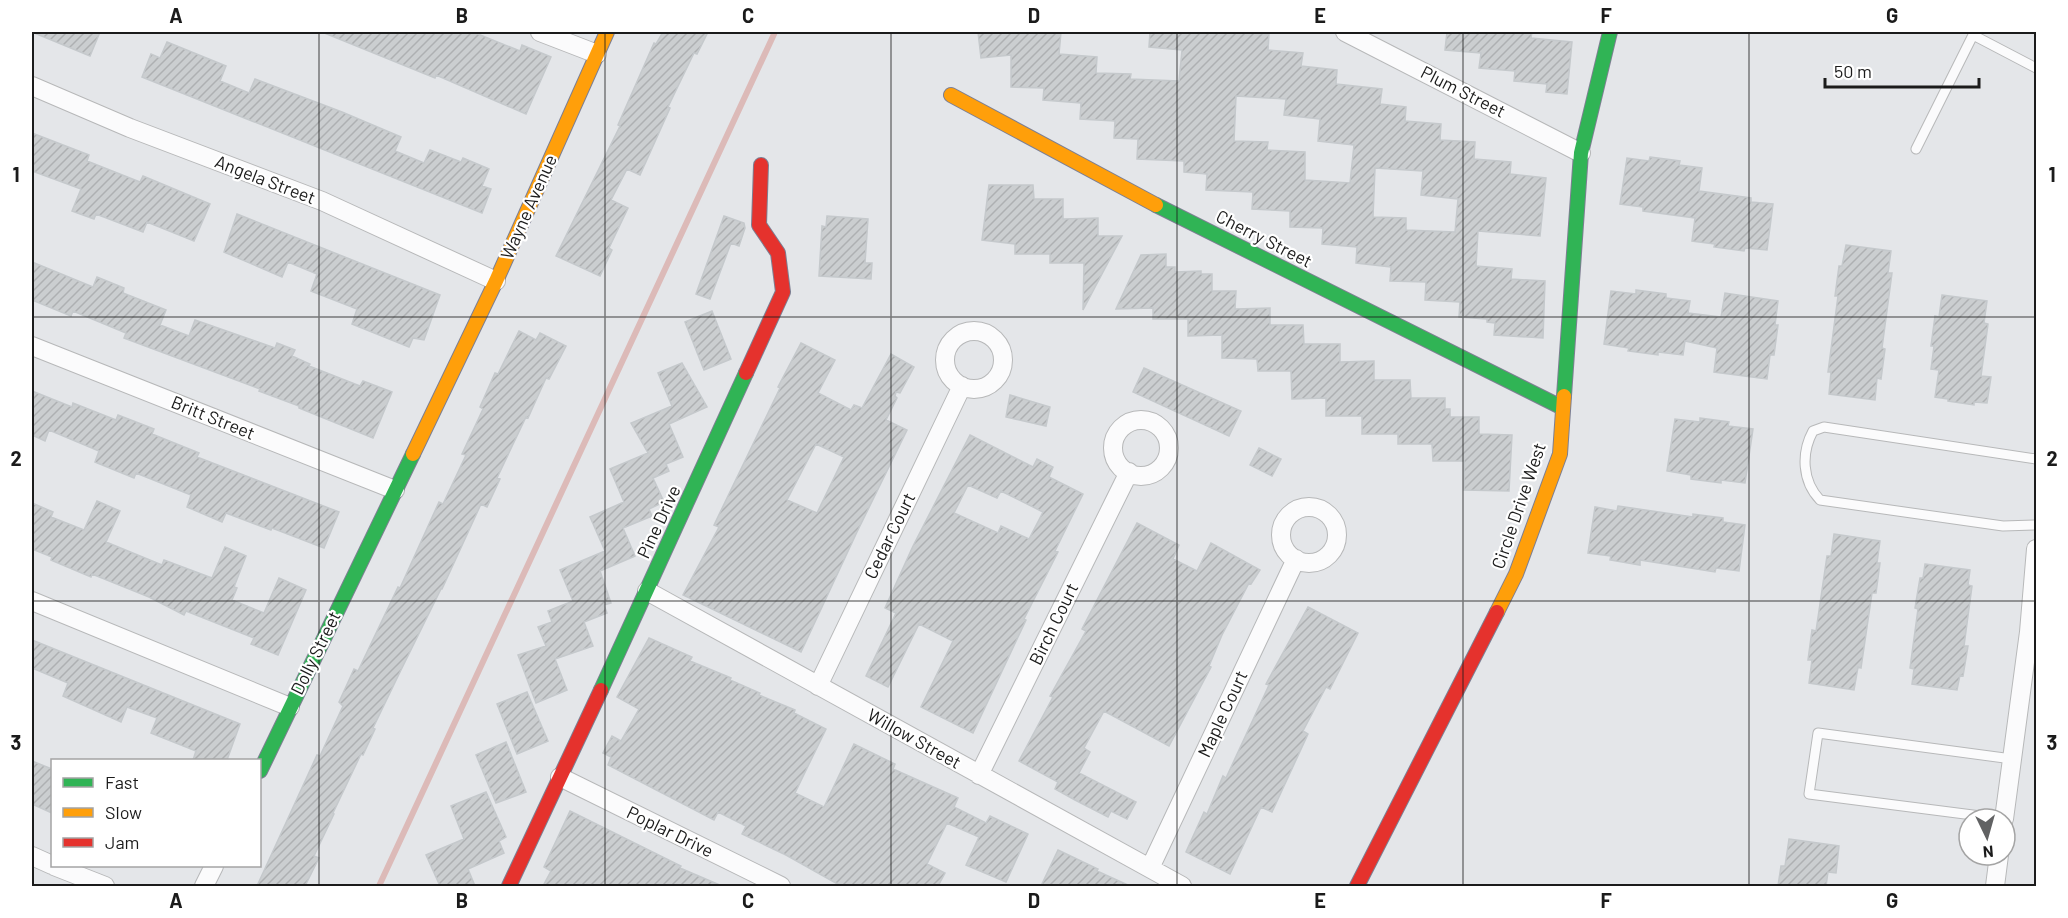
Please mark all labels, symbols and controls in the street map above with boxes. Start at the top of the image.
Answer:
text: A [169,3,183,27]
text: B [456,3,468,27]
text: C [742,3,754,27]
text: D [1028,3,1040,27]
text: E [1314,3,1326,27]
text: F [1600,3,1612,27]
text: G [1886,3,1898,27]
scale bar [1825,51,1980,89]
street label: Plum Street [1417,60,1509,122]
text: 50 m [1834,60,1872,82]
street label: Angela Street [212,150,319,208]
street label: Wayne Avenue [495,151,561,262]
text: 1 [12,162,20,186]
text: 1 [2048,162,2056,186]
street label: Cherry Street [1213,205,1316,272]
street label: Britt Street [168,390,258,444]
street label: Circle Drive West [1486,440,1550,572]
text: 2 [10,446,22,470]
text: 2 [2046,446,2058,470]
street label: Pine Drive [632,482,685,562]
street label: Cedar Court [859,489,919,582]
street label: Birch Court [1024,579,1082,668]
street label: Dolly Street [285,607,345,698]
street label: Maple Court [1192,667,1252,760]
street label: Willow Street [864,703,965,773]
text: 3 [11,730,21,754]
text: 3 [2047,730,2057,754]
legend [51,759,261,867]
text: Fast [105,771,139,793]
text: Slow [105,801,142,823]
street label: Poplar Drive [624,801,717,862]
north arrow [1957,807,2017,867]
text: Jam [105,831,139,853]
text: N [1982,843,1994,862]
text: A [169,888,183,912]
text: B [456,888,468,912]
text: C [742,888,754,912]
text: D [1028,888,1040,912]
text: E [1314,888,1326,912]
text: F [1600,888,1612,912]
text: G [1886,888,1898,912]

